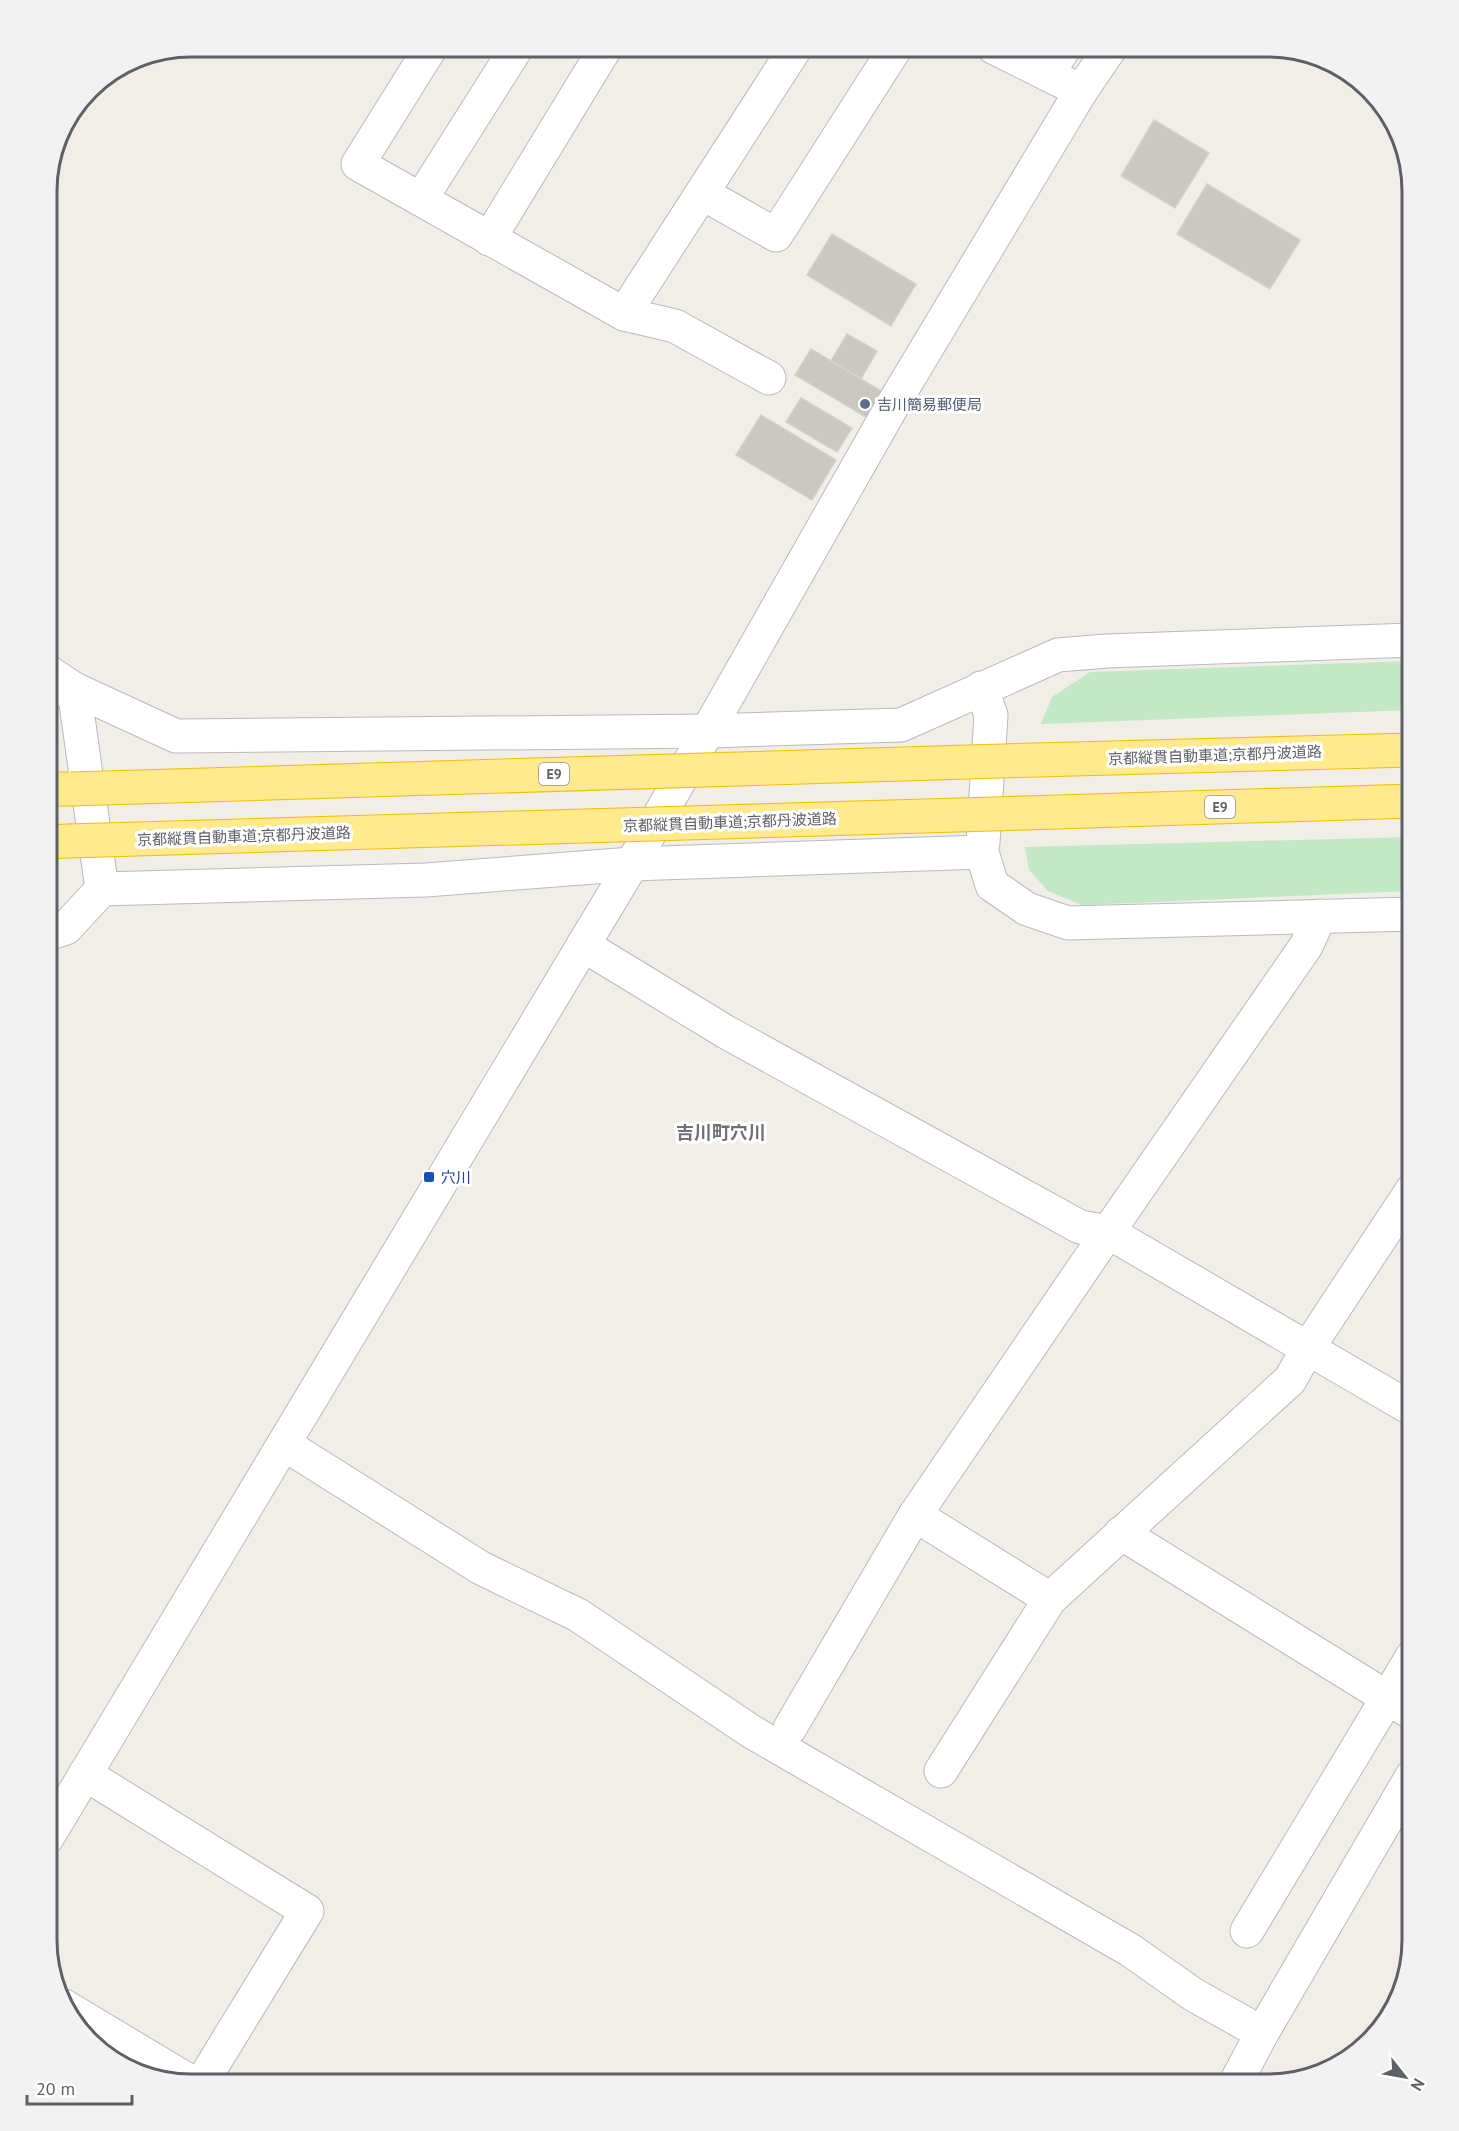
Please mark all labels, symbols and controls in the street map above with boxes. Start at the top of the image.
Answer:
place label: 吉川簡易郵便局 [877,395,982,414]
marker: 吉川簡易郵便局 [858,397,872,411]
street label: 京都縦貫自動車道;京都丹波道路 [1108,742,1322,768]
road number: E9 [539,763,569,785]
road number: E9 [1205,796,1235,818]
street label: 京都縦貫自動車道;京都丹波道路 [623,809,837,835]
street label: 京都縦貫自動車道;京都丹波道路 [137,823,351,849]
district label: 吉川町穴川 [676,1121,766,1144]
place label: 穴川 [441,1168,471,1187]
marker: 穴川 [422,1170,436,1184]
north arrow [1375,2047,1435,2107]
scale bar [27,2068,132,2106]
text: N [1407,2075,1429,2094]
text: 20 m [36,2077,75,2100]

